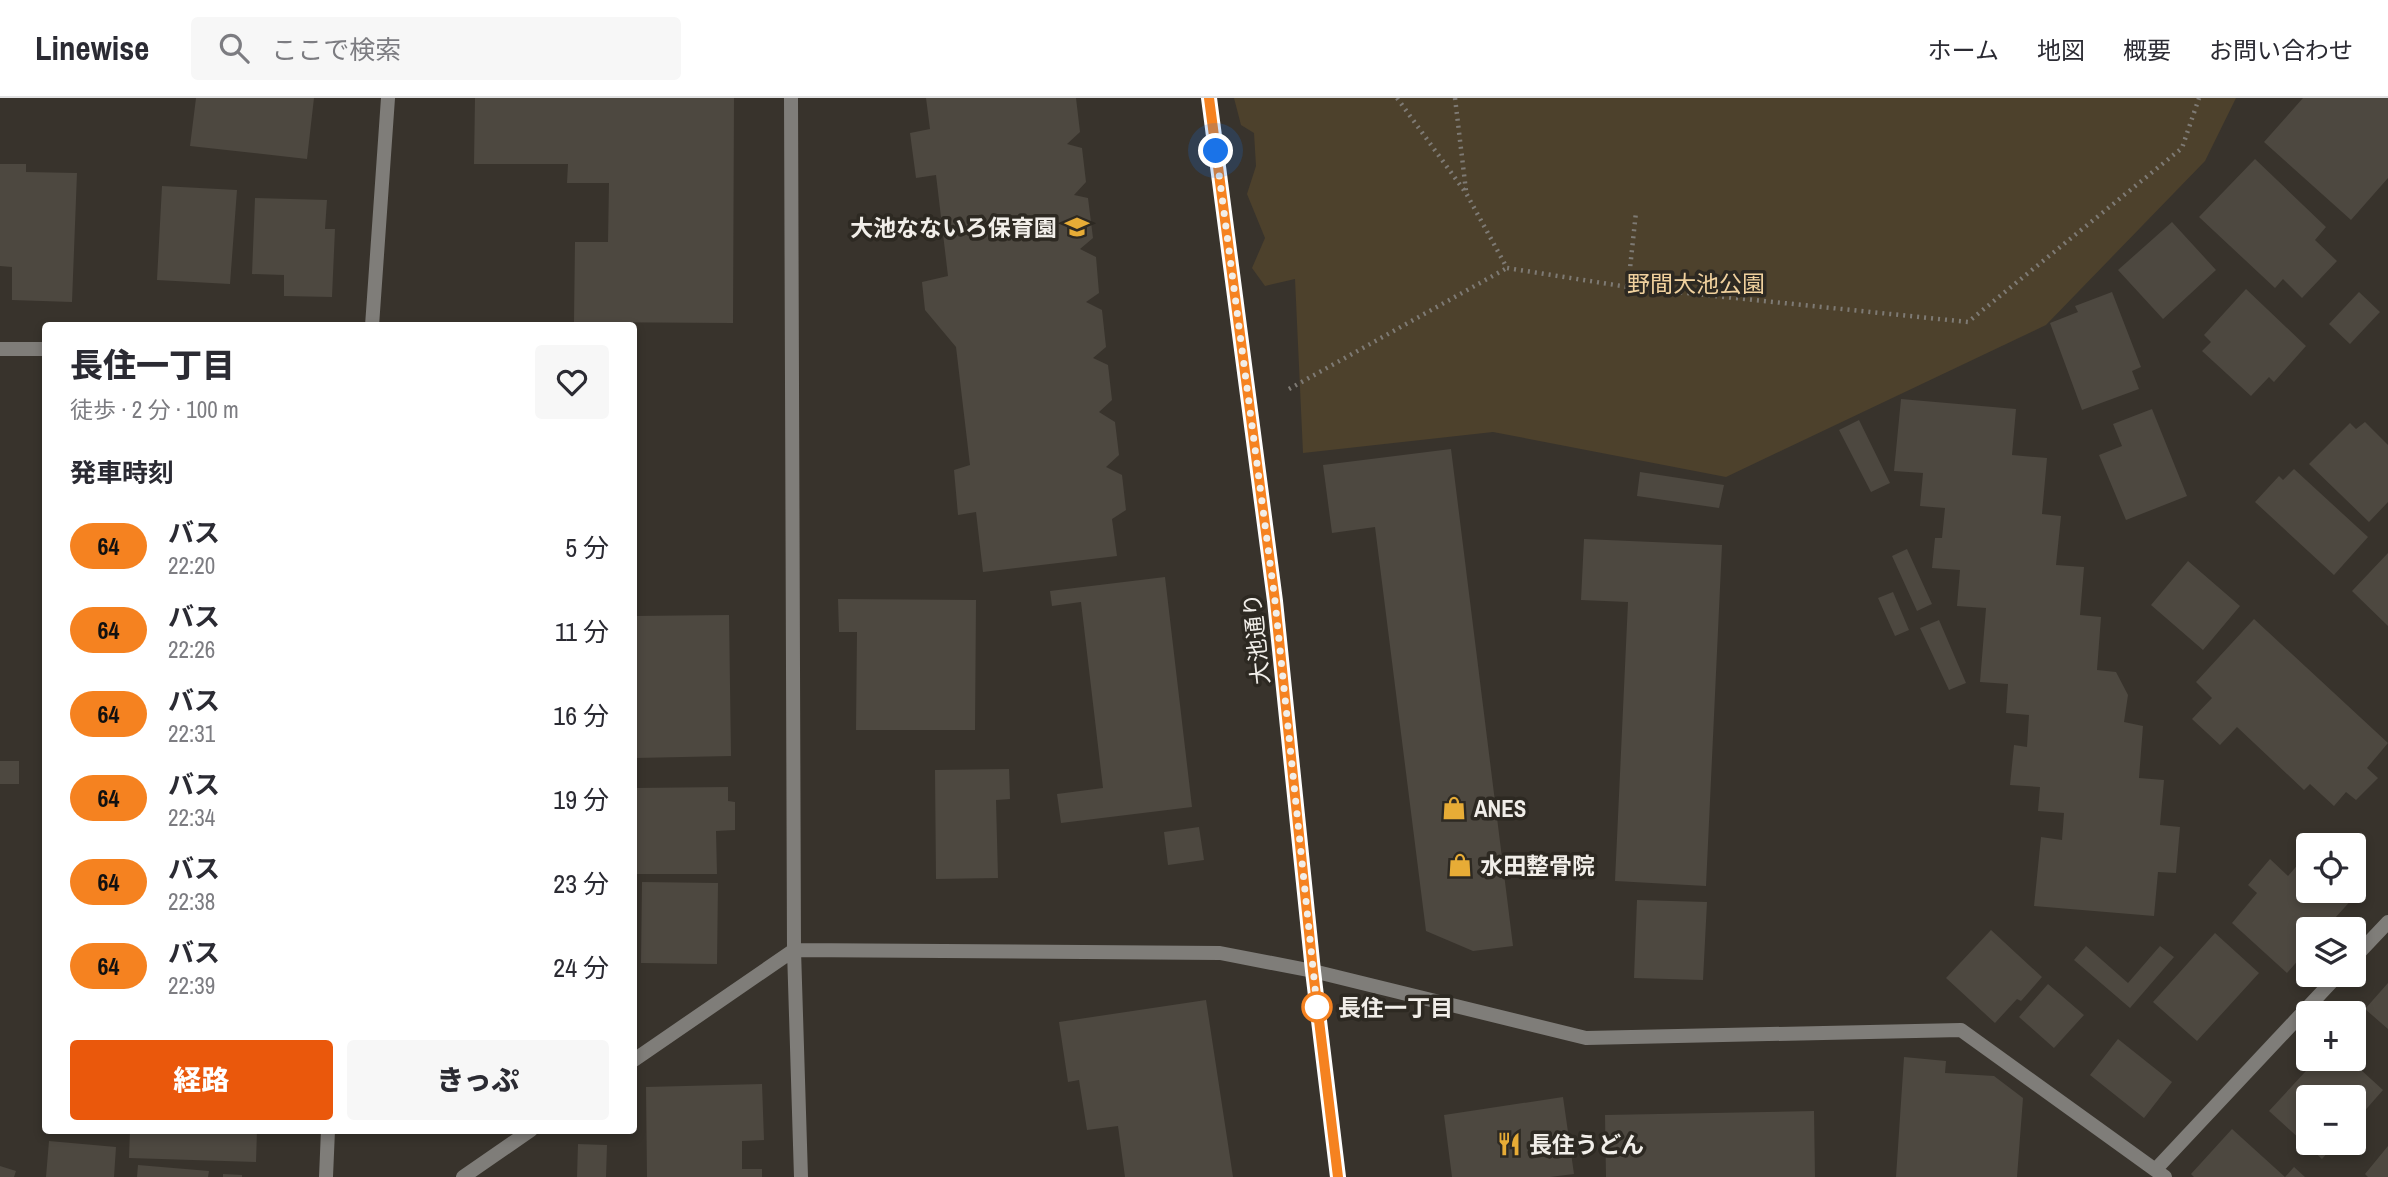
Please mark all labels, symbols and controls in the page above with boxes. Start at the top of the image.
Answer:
search box [191,17,681,80]
text: Linewise [35,26,149,70]
icon: search [215,29,253,67]
text: ここで検索 [271,32,401,67]
text: ホーム [1928,34,1999,66]
text: 地図 [2037,34,2085,66]
text: 概要 [2123,34,2171,66]
text: お問い合わせ [2209,34,2353,66]
your location [1198,133,1233,168]
place label: 大池なないろ保育園 [850,212,1057,243]
school or university icon: 大池なないろ保育園 [1063,213,1091,241]
park label: 野間大池公園 [1627,268,1765,299]
text: 長住一丁目 [70,343,235,387]
button: heart [535,345,609,419]
text: 徒歩 · 2 分 · 100 m [70,394,239,425]
text: 発車時刻 [70,455,174,490]
text: バス [168,515,220,550]
text: 64 [98,530,119,562]
text: 5 分 [565,530,609,565]
text: 22:20 [168,550,215,581]
street label: 大池通り [1236,592,1276,686]
text: バス [168,599,220,634]
text: 64 [98,614,119,646]
text: 11 分 [555,614,609,649]
text: 22:26 [168,634,215,665]
text: バス [168,683,220,718]
text: 64 [98,698,119,730]
text: 16 分 [553,698,609,733]
text: 22:31 [168,718,215,749]
text: バス [168,767,220,802]
text: 64 [98,782,119,814]
text: 19 分 [553,782,609,817]
place label: ANES [1474,793,1526,824]
shop icon: ANES [1440,794,1468,822]
text: 22:34 [168,802,215,833]
map controls [2296,833,2366,1155]
button: locate [2296,833,2366,903]
place label: 水田整骨院 [1480,850,1595,881]
text: バス [168,851,220,886]
shop icon: 水田整骨院 [1446,851,1474,879]
text: 64 [98,866,119,898]
text: 23 分 [553,866,609,901]
text: 22:38 [168,886,215,917]
button: layers [2296,917,2366,987]
text: バス [168,935,220,970]
text: 64 [98,950,119,982]
text: 24 分 [553,950,609,985]
text: 22:39 [168,970,215,1001]
marker: 長住一丁目 [1302,992,1332,1022]
place label: 長住一丁目 [1338,992,1453,1023]
button: + [2296,1001,2366,1071]
button: 経路 [70,1040,333,1120]
button: きっぷ [347,1040,609,1120]
button: − [2296,1085,2366,1155]
place label: 長住うどん [1529,1129,1644,1160]
restaurant icon: 長住うどん [1495,1130,1523,1158]

